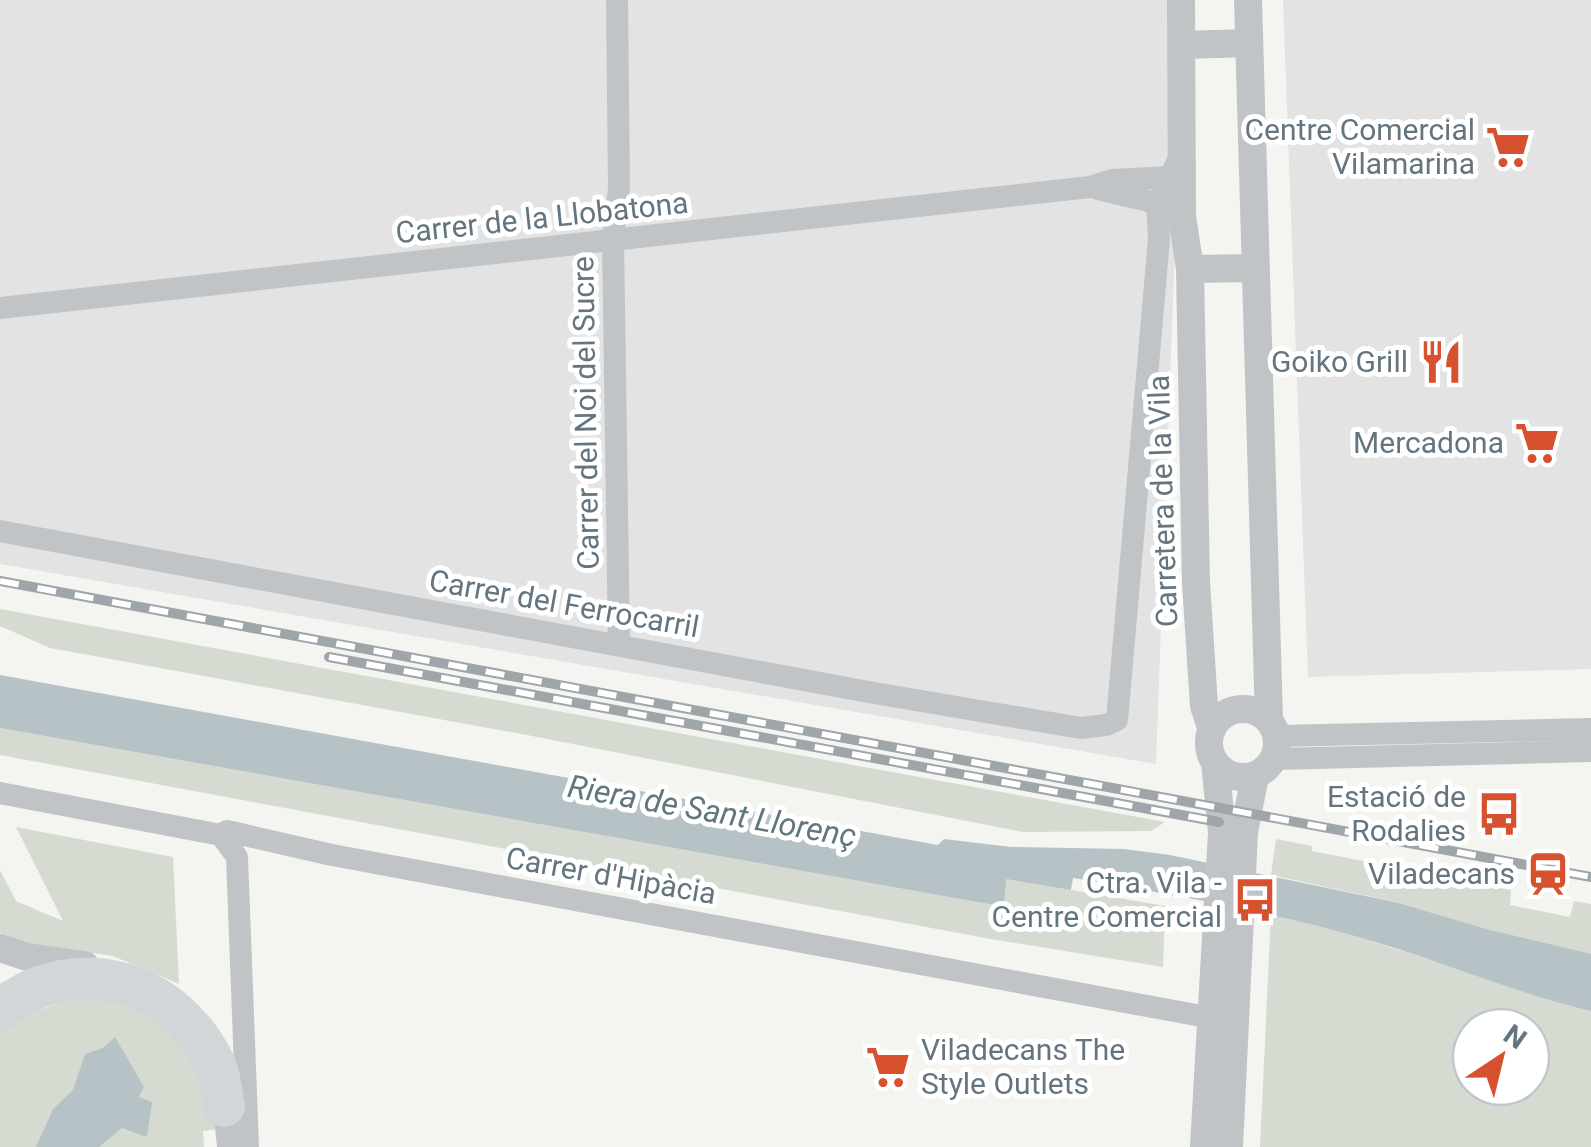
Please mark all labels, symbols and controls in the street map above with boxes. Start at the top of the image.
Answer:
place label: Centre Comercial Vilamarina [1245,112,1475,181]
supermarket icon: Centre Comercial Vilamarina [1484,123,1532,171]
street label: Carrer de la Llobatona [394,185,690,250]
street label: Carrer del Noi del Sucre [565,256,606,570]
restaurant icon: Goiko Grill [1417,338,1465,386]
place label: Goiko Grill [1271,344,1408,379]
street label: Carretera de la Vila [1141,374,1184,628]
supermarket icon: Mercadona [1513,419,1561,467]
place label: Mercadona [1353,425,1504,460]
street label: Carrer del Ferrocarril [426,563,702,644]
water label: Riera de Sant Llorenç [565,767,859,855]
place label: Estació de Rodalies [1327,779,1466,848]
bus stop icon: Estació de Rodalies [1475,790,1523,838]
street label: Carrer d'Hipàcia [503,840,719,911]
station icon: Viladecans [1524,850,1572,898]
place label: Viladecans [1368,856,1515,891]
place label: Ctra. Vila - Centre Comercial [992,865,1222,934]
bus stop icon: Ctra. Vila - Centre Comercial [1231,876,1279,924]
north arrow [1451,1007,1551,1107]
text: N [1497,1018,1533,1056]
place label: Viladecans The Style Outlets [921,1032,1125,1101]
supermarket icon: Viladecans The Style Outlets [864,1043,912,1091]

